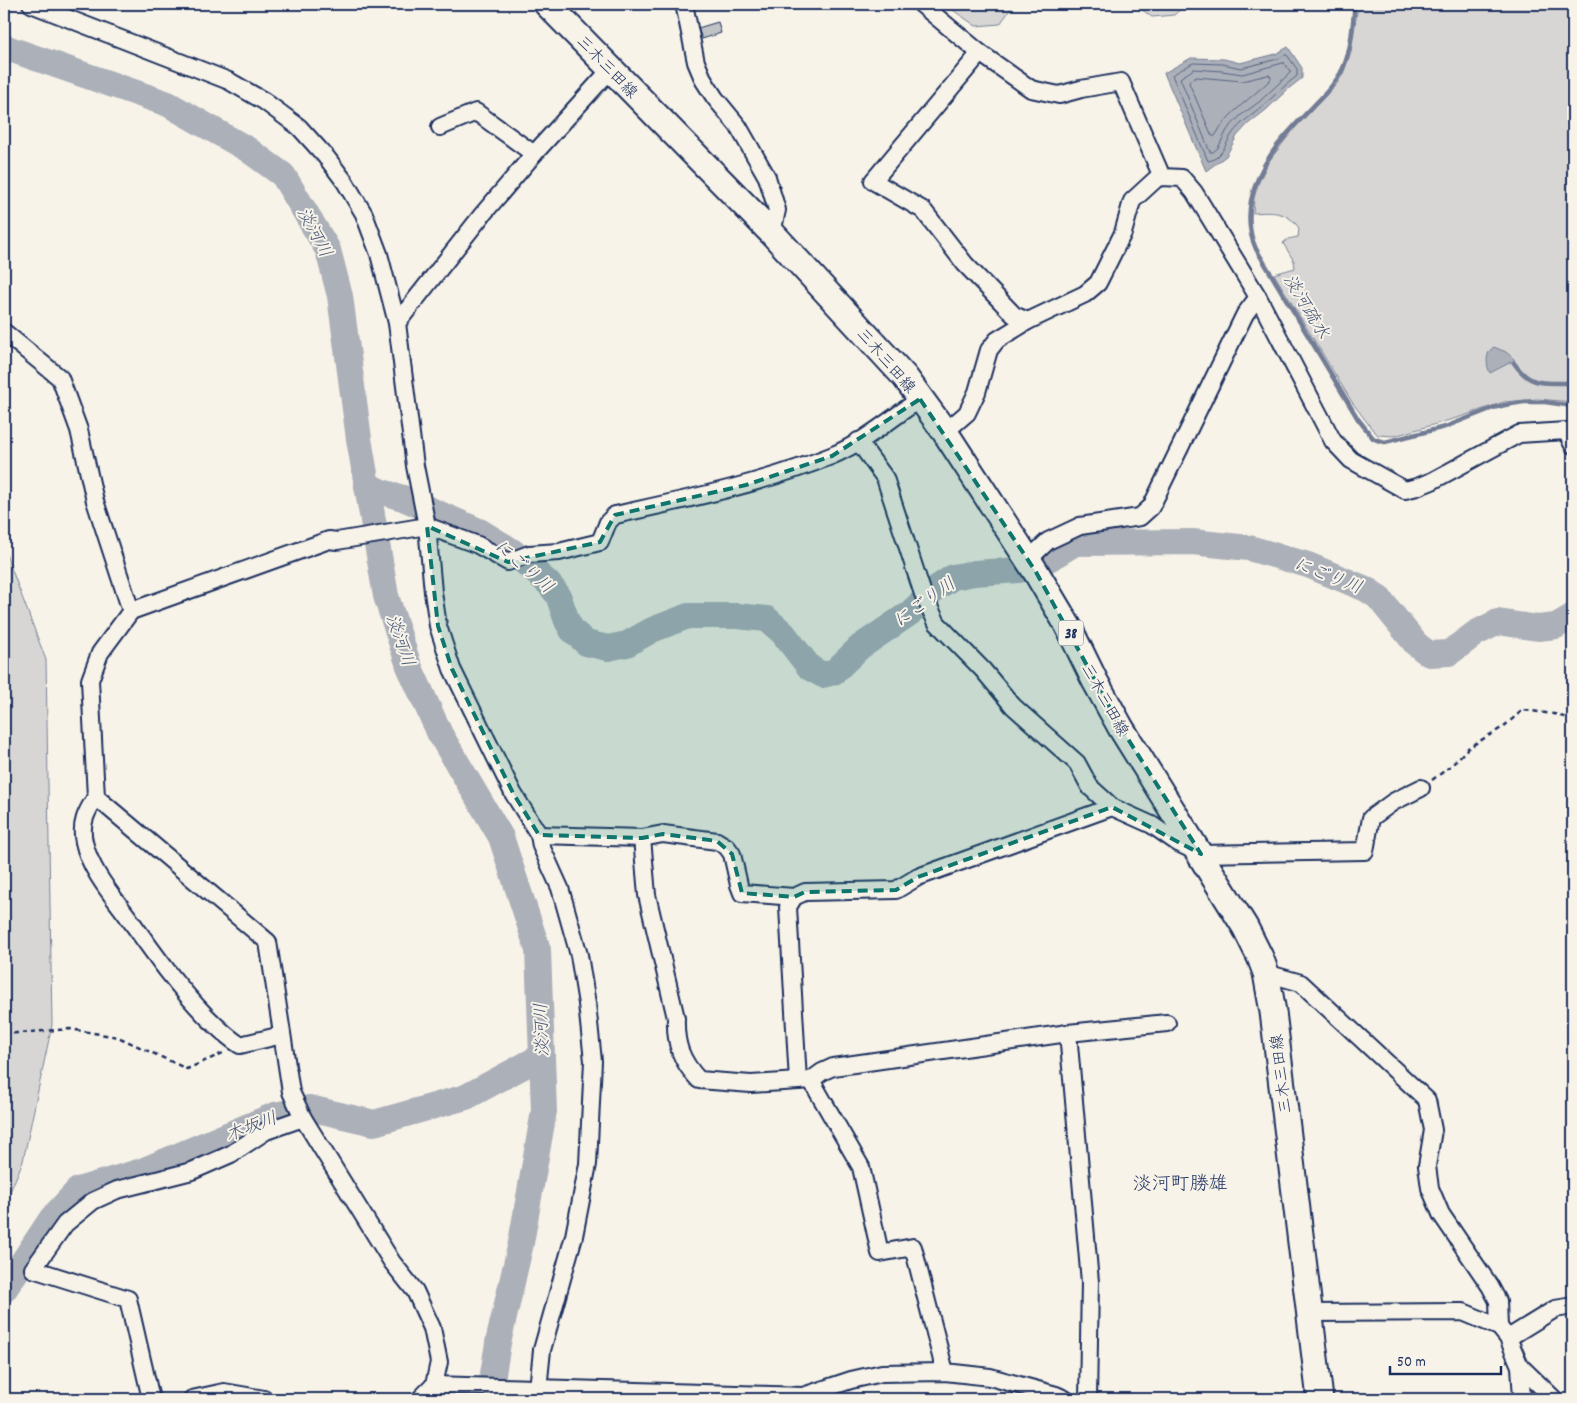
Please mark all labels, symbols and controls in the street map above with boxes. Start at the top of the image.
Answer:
street label: 三木三田線 [570,31,642,105]
water label: 淡河川 [289,203,337,263]
water label: 淡河疏水 [1276,270,1334,345]
street label: 三木三田線 [850,324,920,399]
water label: にごり川 [487,535,558,601]
water label: にごり川 [1289,553,1365,602]
water label: にごり川 [889,573,962,635]
water label: 淡河川 [378,611,419,670]
road number: 38 [1058,620,1084,646]
street label: 三木三田線 [1074,660,1133,741]
water label: 淡河川 [530,1002,557,1057]
street label: 三木三田線 [1266,1033,1299,1115]
water label: 木坂川 [222,1107,282,1150]
district label: 淡河町勝雄 [1132,1172,1228,1199]
scale bar [1390,1343,1501,1375]
text: 50 m [1397,1352,1426,1374]

